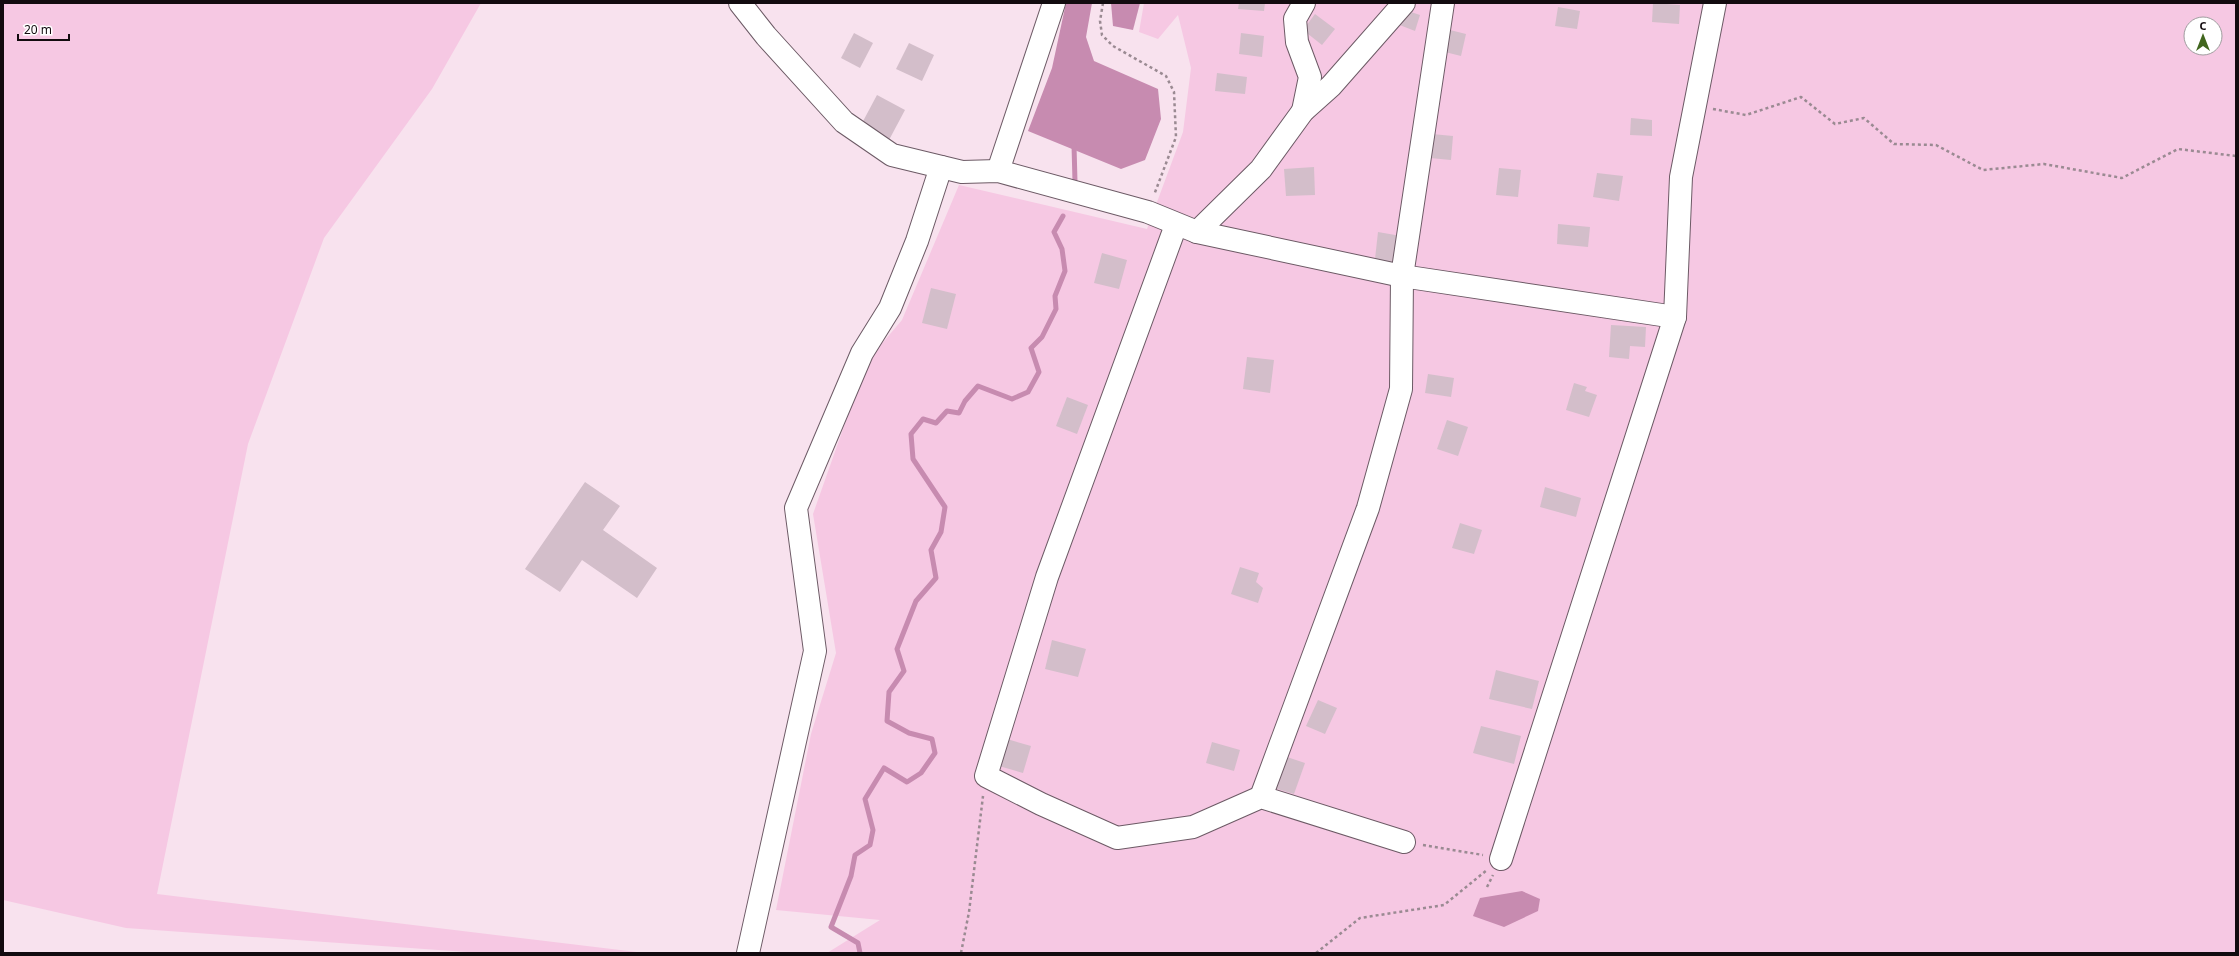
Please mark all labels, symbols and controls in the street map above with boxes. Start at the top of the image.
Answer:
scale bar [18,16,69,42]
north arrow [2183,16,2223,56]
text: С [2199,18,2207,33]
text: 20 m [24,21,52,38]

